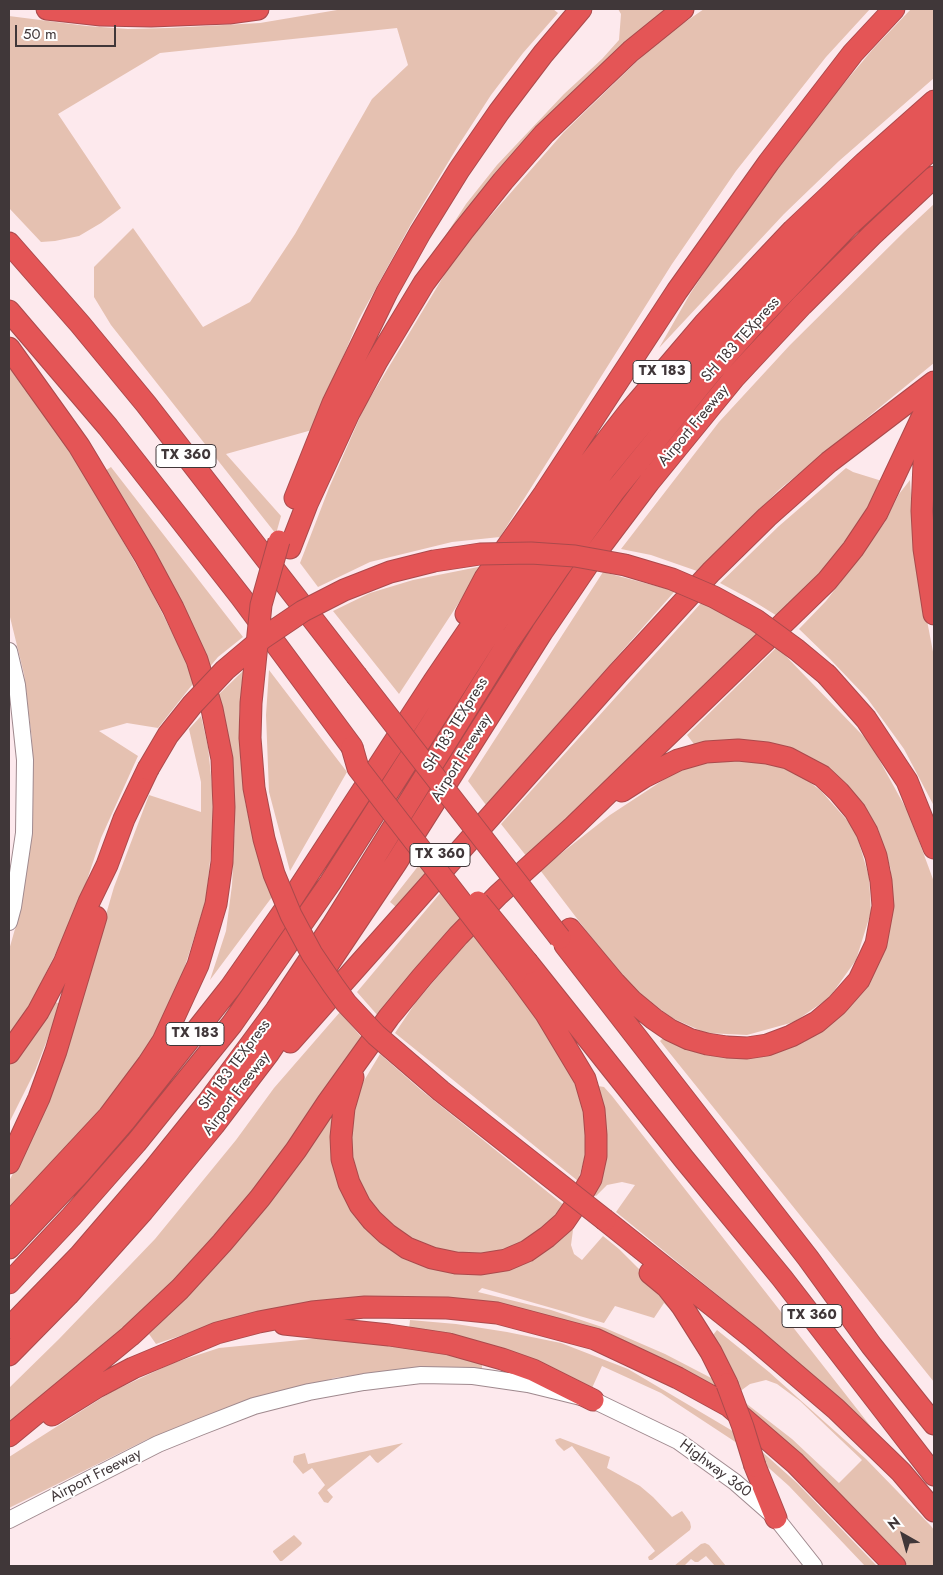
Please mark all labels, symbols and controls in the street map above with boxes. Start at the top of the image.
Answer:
scale bar [18,15,119,47]
text: 50 m [23,23,57,45]
street label: SH 183 TEXpress [698,294,784,386]
road number: TX 183 [633,361,691,384]
street label: Airport Freeway [655,382,733,470]
road number: TX 360 [156,444,216,468]
street label: SH 183 TEXpress [420,674,492,776]
street label: Airport Freeway [428,711,496,805]
road number: TX 360 [410,844,470,866]
street label: SH 183 TEXpress [195,1016,275,1114]
road number: TX 183 [166,1022,224,1046]
street label: Airport Freeway [200,1049,274,1139]
road number: TX 360 [782,1304,842,1328]
street label: Highway 360 [676,1436,754,1502]
street label: Airport Freeway [47,1445,145,1507]
north arrow [878,1510,928,1560]
text: N [883,1512,904,1534]

